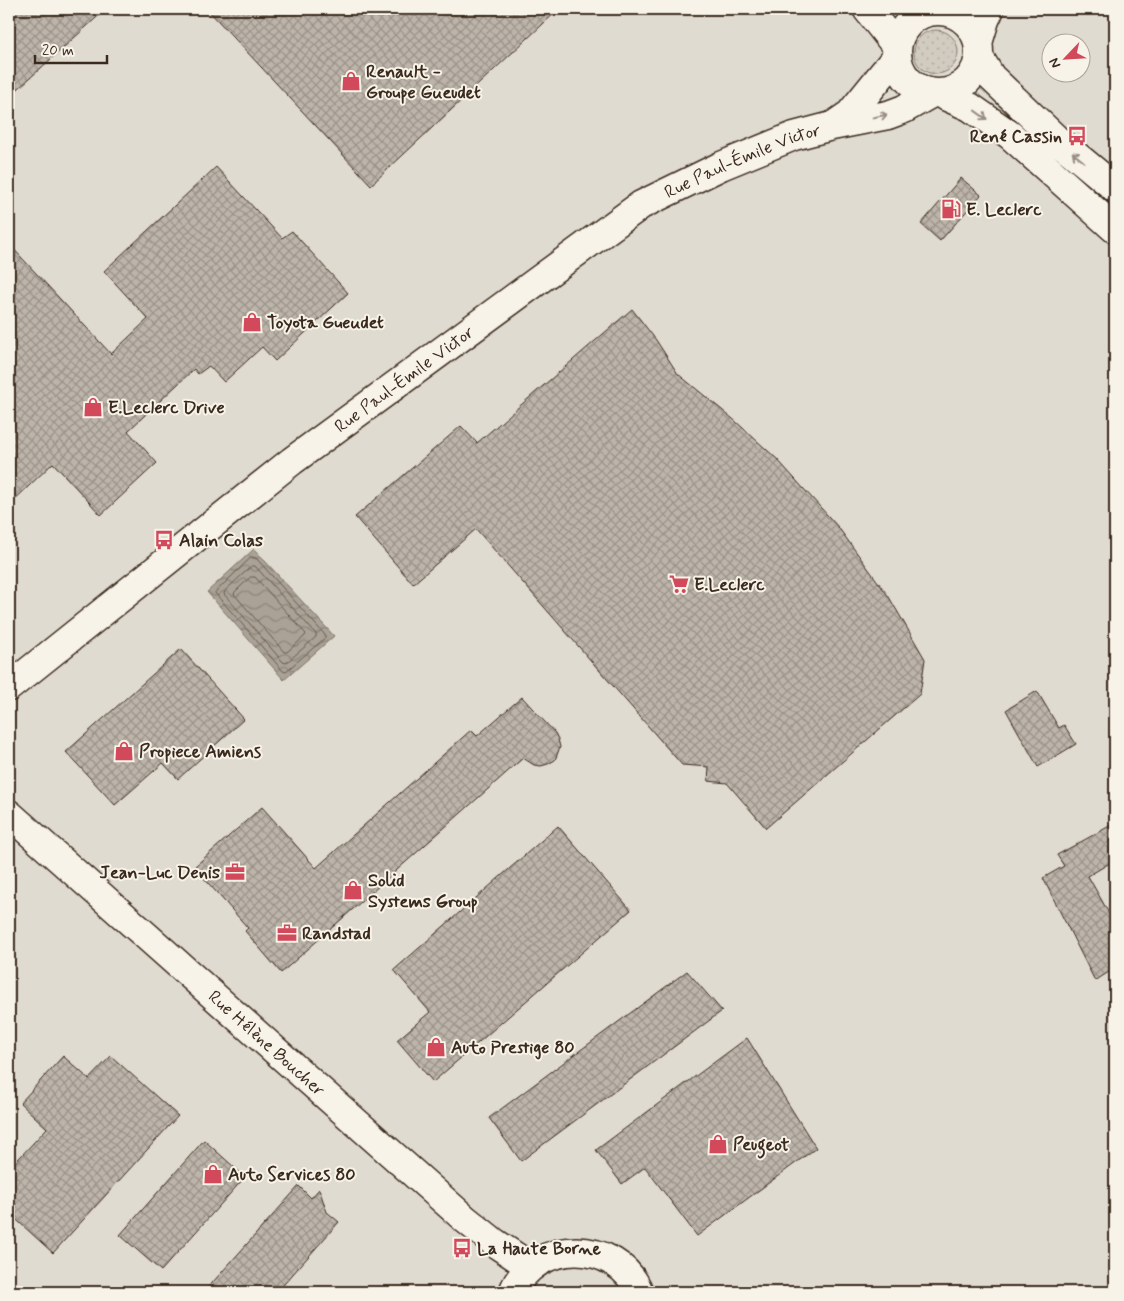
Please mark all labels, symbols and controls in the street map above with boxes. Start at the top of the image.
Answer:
scale bar [35,32,108,64]
north arrow [1042,32,1092,82]
text: 20 m [42,41,74,61]
text: N [1045,55,1065,71]
place label: Renault - Groupe Gueudet [366,60,481,105]
shop icon: Renault - Groupe Gueudet [340,70,362,92]
one-way arrow [974,110,988,120]
one-way arrow [872,111,888,121]
street label: Rue Paul-Émile Victor [661,118,824,205]
place label: René Cassin [970,125,1062,149]
bus stop icon: René Cassin [1066,125,1088,147]
one-way arrow [1072,151,1085,162]
fuel station icon: E. Leclerc [940,198,962,220]
place label: E. Leclerc [966,198,1042,222]
shop icon: Toyota Gueudet [241,311,263,333]
place label: Toyota Gueudet [267,311,384,335]
street label: Rue Paul-Émile Victor [330,320,480,439]
shop icon: E.Leclerc Drive [82,396,104,418]
place label: E.Leclerc Drive [108,396,225,420]
bus stop icon: Alain Colas [153,529,175,551]
place label: Alain Colas [179,529,263,553]
supermarket icon: E.Leclerc [668,573,690,595]
place label: E.Leclerc [694,573,765,597]
shop icon: Propiece Amiens [113,740,135,762]
place label: Propiece Amiens [139,740,261,764]
place label: Jean-Luc Denis [100,861,220,885]
office icon: Jean-Luc Denis [224,861,246,883]
place label: Solid Systems Group [368,869,478,914]
shop icon: Solid Systems Group [342,879,364,901]
office icon: Randstad [276,922,298,944]
place label: Randstad [302,922,371,946]
street label: Rue Hélène Boucher [203,985,330,1103]
shop icon: Auto Prestige 80 [425,1036,447,1058]
place label: Auto Prestige 80 [451,1036,575,1060]
shop icon: Peugeot [707,1133,729,1155]
place label: Peugeot [733,1133,790,1159]
shop icon: Auto Services 80 [202,1163,224,1185]
place label: Auto Services 80 [228,1163,356,1187]
bus stop icon: La Haute Borne [451,1237,473,1259]
place label: La Haute Borne [477,1237,602,1261]

